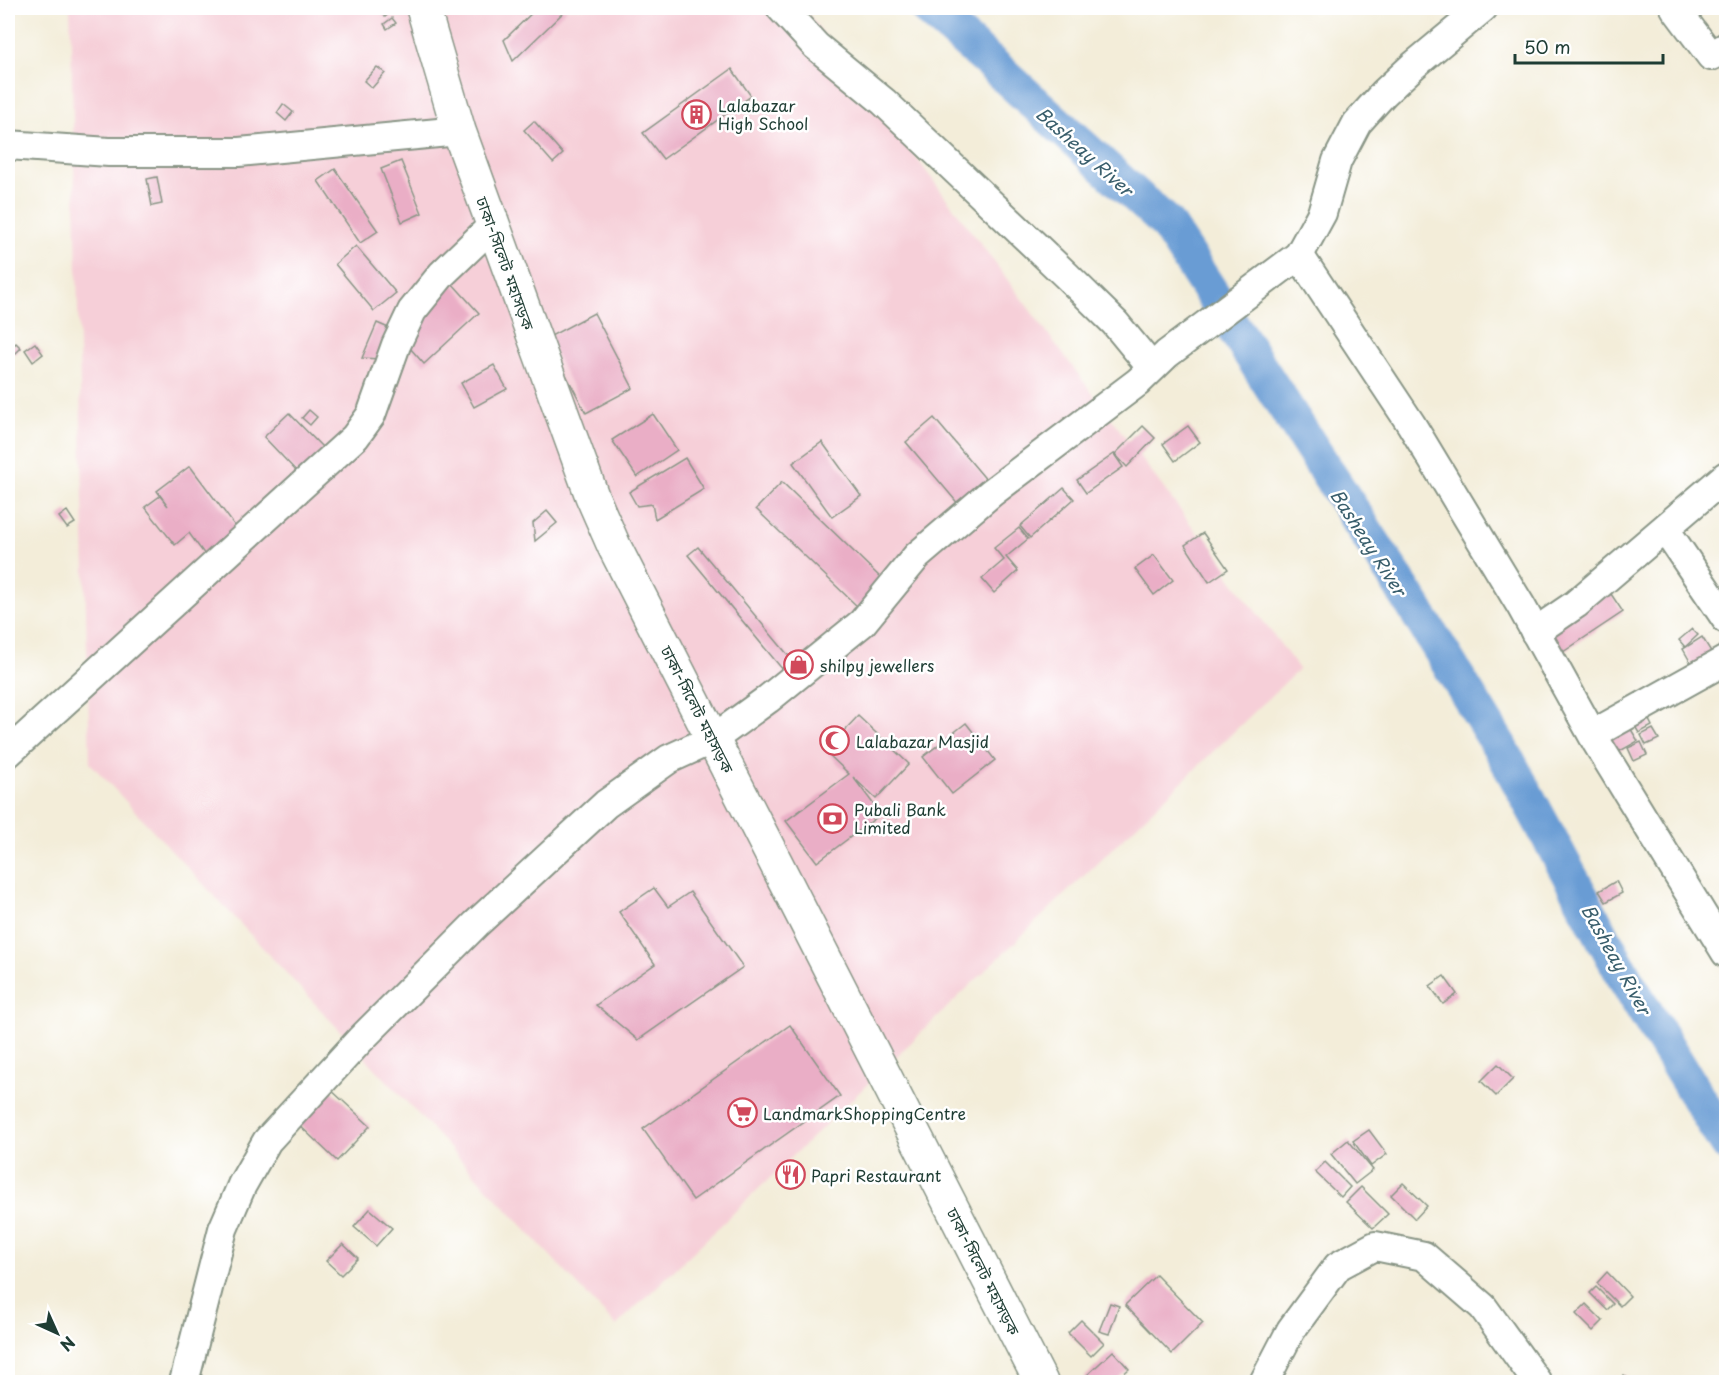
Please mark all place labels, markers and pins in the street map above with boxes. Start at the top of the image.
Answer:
place label: Lalabazar High School [718,93,808,135]
building icon: Lalabazar High School [681,98,713,130]
shop icon: shilpy jewellers [783,649,815,681]
place label: shilpy jewellers [820,653,934,677]
mosque icon: Lalabazar Masjid [819,725,851,757]
place label: Lalabazar Masjid [856,729,989,753]
place label: Pubali Bank Limited [854,797,946,839]
bank icon: Pubali Bank Limited [817,802,849,834]
supermarket icon: LandmarkShoppingCentre [726,1097,758,1129]
place label: LandmarkShoppingCentre [763,1101,966,1125]
restaurant icon: Papri Restaurant [774,1159,806,1191]
place label: Papri Restaurant [811,1163,942,1187]

